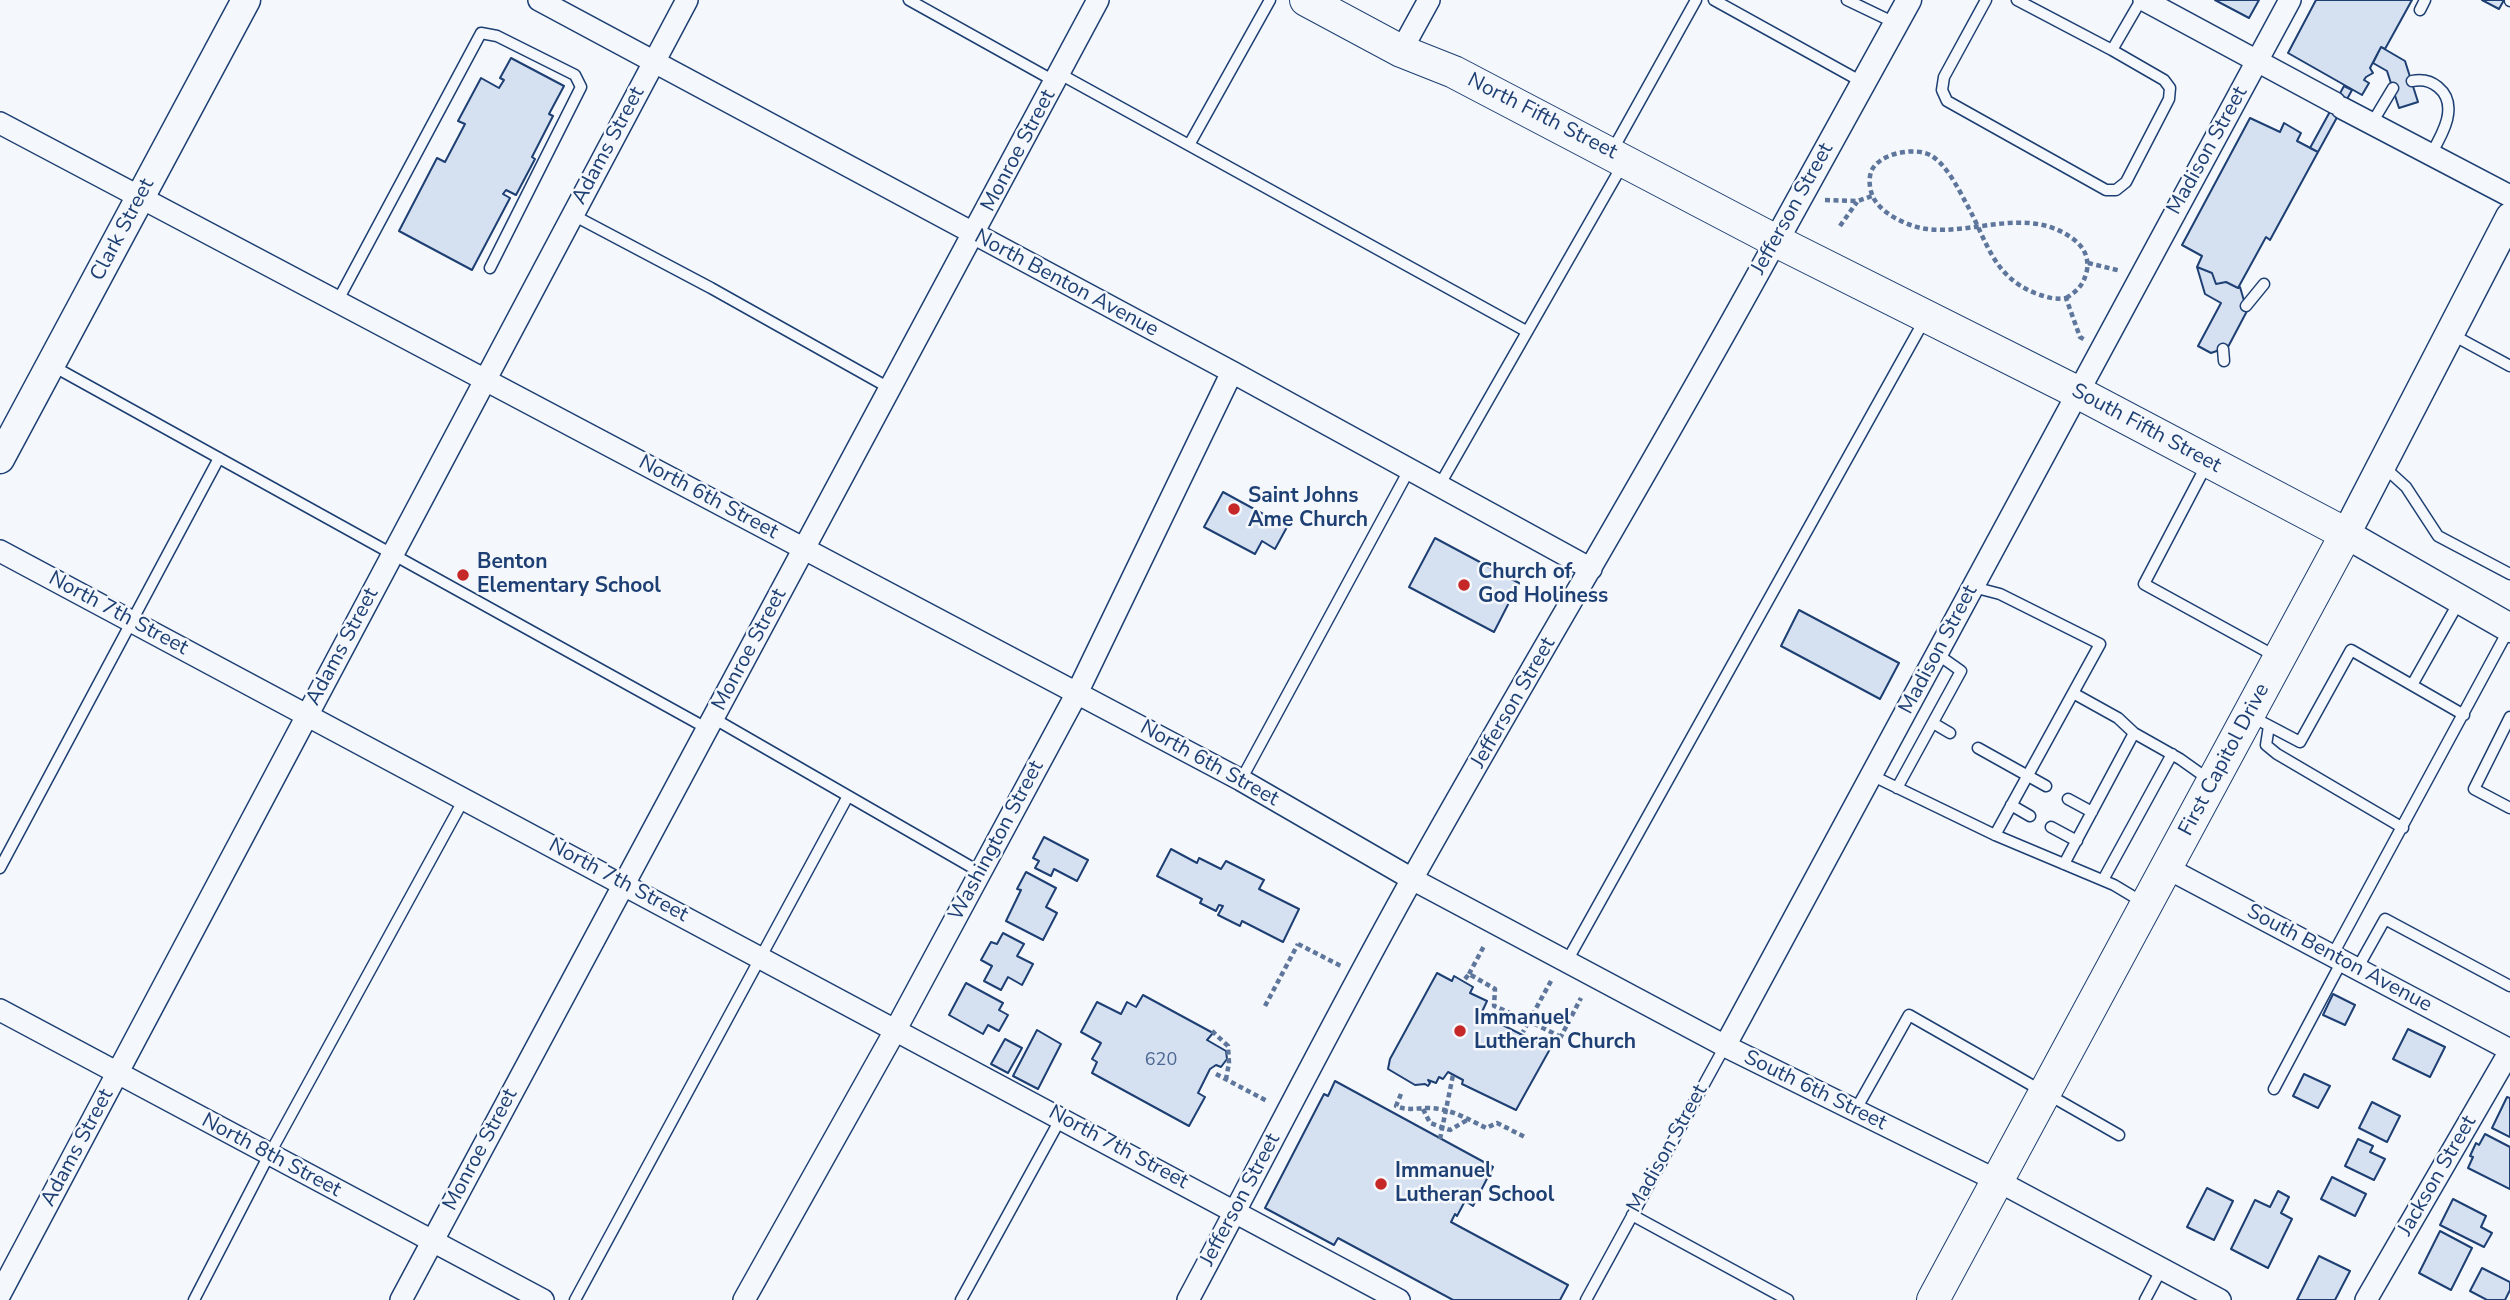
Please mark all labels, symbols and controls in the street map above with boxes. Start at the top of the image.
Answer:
street label: North Fifth Street [1463,68,1621,166]
street label: Adams Street [568,83,650,209]
street label: Madison Street [2162,83,2254,219]
street label: Monroe Street [976,86,1062,216]
street label: Jefferson Street [1747,139,1839,279]
street label: Clark Street [86,175,160,285]
street label: North Benton Avenue [970,225,1162,343]
street label: South Fifth Street [2067,379,2225,479]
street label: North 6th Street [634,451,782,545]
place label: Saint Johns Ame Church [1248,484,1368,534]
marker: Saint Johns Ame Church [1226,501,1242,517]
place label: Benton Elementary School [477,550,661,600]
place label: Church of God Holiness [1478,560,1608,610]
street label: North 7th Street [44,567,192,661]
marker: Benton Elementary School [455,567,471,583]
marker: Church of God Holiness [1456,577,1472,593]
street label: Madison Street [1894,581,1984,719]
street label: Adams Street [302,584,384,710]
street label: Monroe Street [707,585,793,715]
street label: Jefferson Street [1467,633,1561,773]
street label: First Capitol Drive [2174,680,2276,840]
street label: North 6th Street [1135,716,1283,812]
street label: Washington Street [944,757,1050,925]
street label: North 7th Street [544,834,692,928]
street label: South Benton Avenue [2242,900,2436,1018]
place label: Immanuel Lutheran Church [1474,1006,1636,1056]
marker: Immanuel Lutheran Church [1452,1023,1468,1039]
street label: South 6th Street [1740,1046,1890,1136]
house number: 620 [1145,1050,1177,1072]
street label: Madison Street [1622,1081,1714,1217]
street label: Adams Street [37,1085,119,1211]
street label: Monroe Street [438,1085,524,1215]
street label: North 7th Street [1044,1101,1192,1195]
street label: North 8th Street [197,1109,345,1203]
street label: Jackson Street [2393,1112,2483,1240]
street label: Jefferson Street [1196,1129,1286,1271]
place label: Immanuel Lutheran School [1395,1159,1554,1209]
marker: Immanuel Lutheran School [1373,1176,1389,1192]

